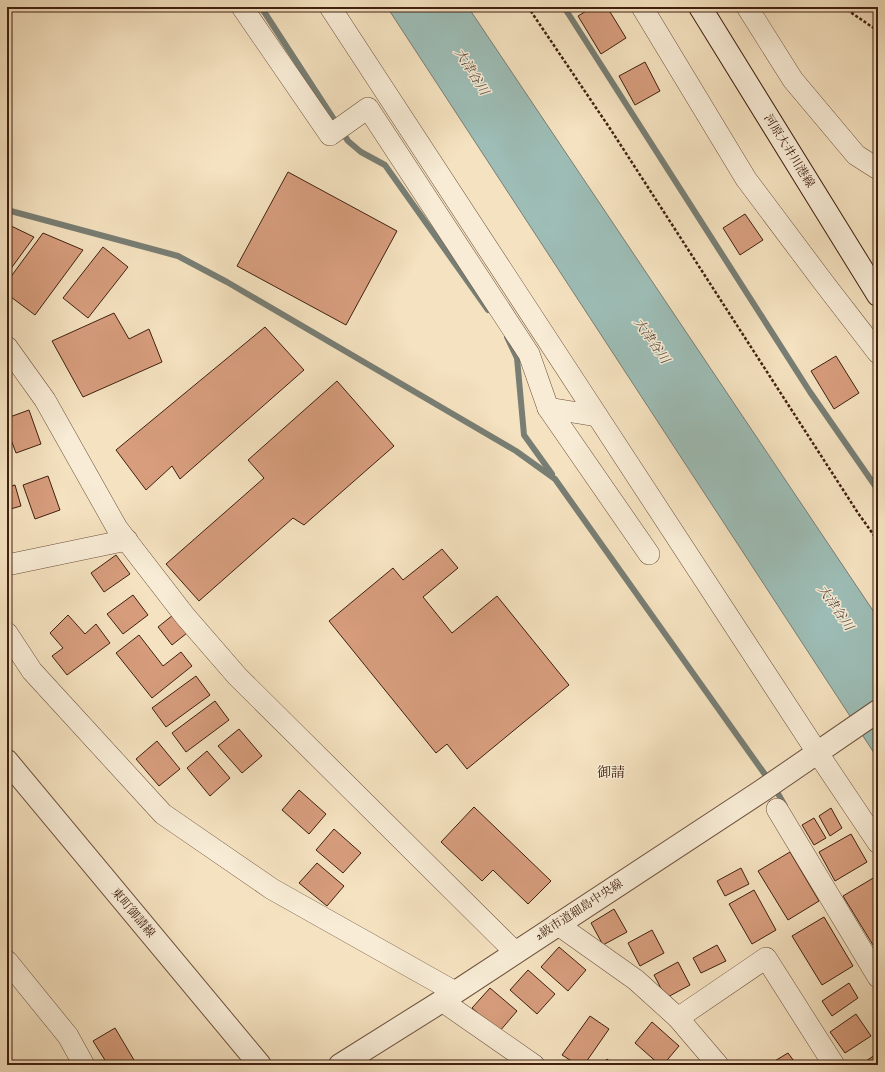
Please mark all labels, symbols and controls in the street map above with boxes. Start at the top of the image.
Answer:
water label: 大津谷川 [450,45,493,100]
street label: 河原大井川港線 [760,111,818,191]
water label: 大津谷川 [629,315,674,369]
water label: 大津谷川 [813,582,858,636]
district label: 御請 [597,764,625,782]
street label: 2級市道細島中央線 [532,876,626,944]
street label: 東町御請線 [108,885,158,941]

